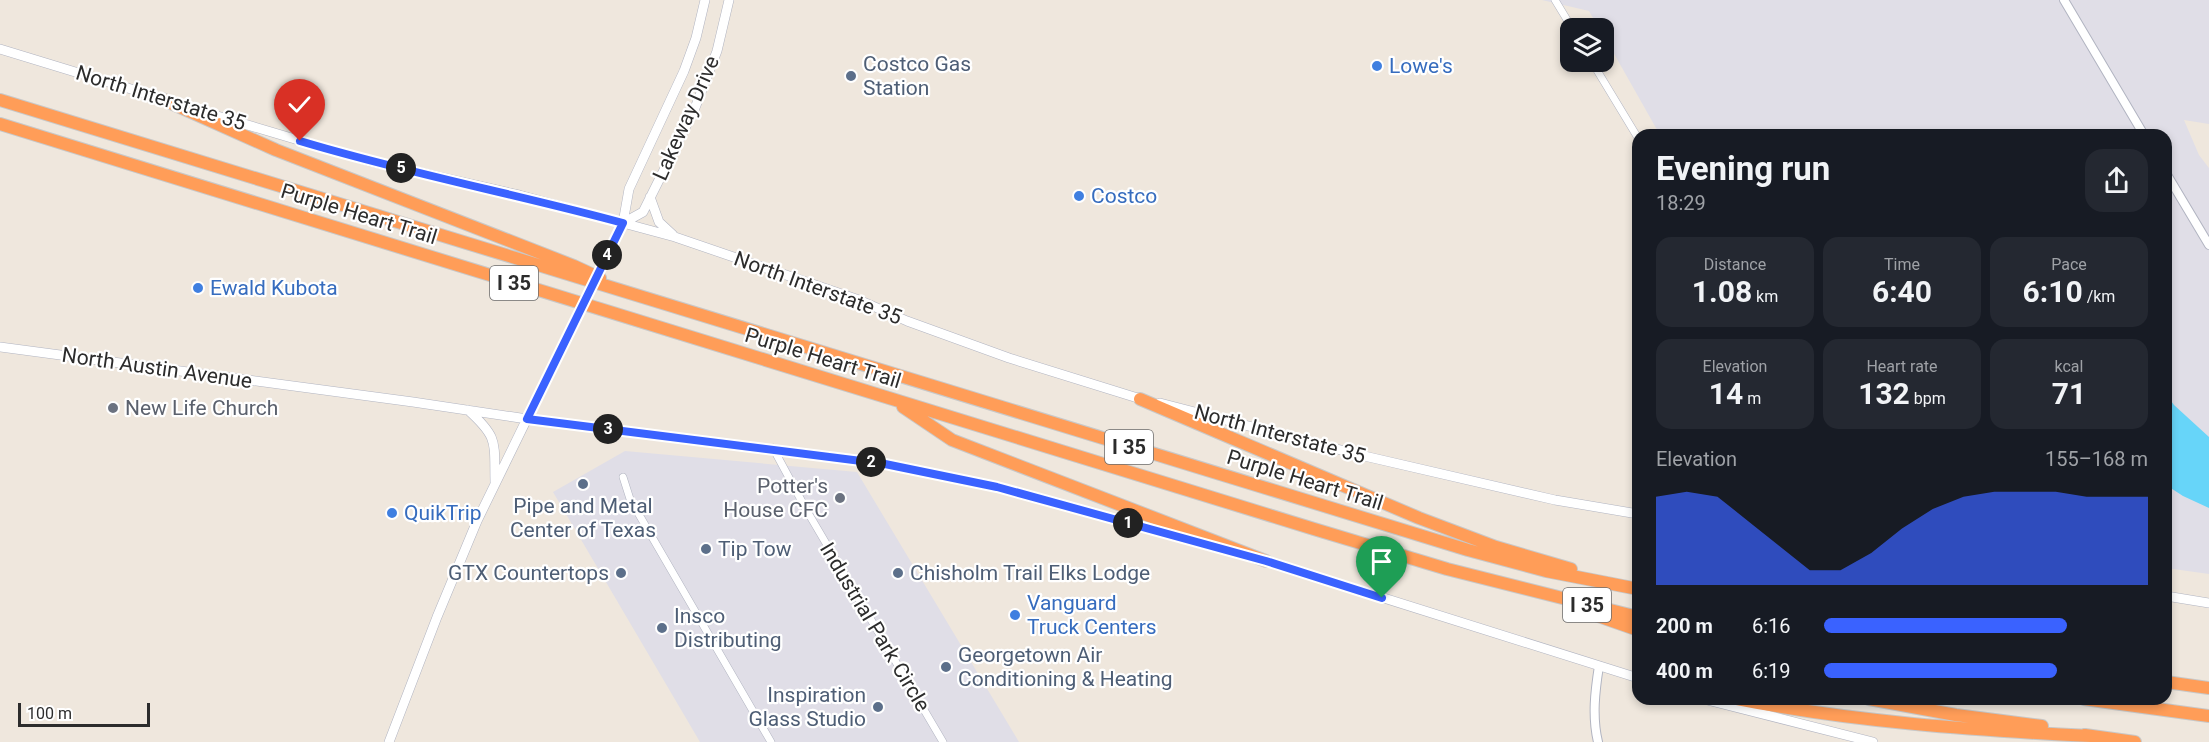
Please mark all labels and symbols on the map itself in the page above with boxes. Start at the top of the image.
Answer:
street label: Lakeway Drive [648,52,724,184]
place label: Costco Gas Station [863,52,971,100]
place label: Lowe's [1389,54,1453,78]
marker: Lowe's [1370,59,1384,73]
street label: North Interstate 35 [73,61,249,135]
marker: Costco Gas Station [844,69,858,83]
pin [274,79,325,141]
pin: 5 [386,153,416,183]
street label: Purple Heart Trail [278,179,440,249]
place label: Costco [1091,184,1157,208]
marker: Costco [1072,189,1086,203]
pin: 4 [592,240,622,270]
street label: North Interstate 35 [731,247,905,329]
road number: I 35 [490,266,538,300]
place label: Ewald Kubota [210,276,338,300]
marker: Ewald Kubota [191,281,205,295]
street label: Purple Heart Trail [742,323,904,393]
street label: North Austin Avenue [60,343,254,393]
place label: New Life Church [125,396,278,420]
street label: North Interstate 35 [1192,400,1368,468]
marker: New Life Church [106,401,120,415]
pin: 3 [593,414,623,444]
road number: I 35 [1105,430,1153,464]
street label: Purple Heart Trail [1224,445,1386,515]
pin: 2 [856,447,886,477]
place label: Potter's House CFC [723,474,828,522]
marker: Pipe and Metal Center of Texas [576,477,590,491]
marker: Potter's House CFC [833,491,847,505]
place label: Pipe and Metal Center of Texas [510,494,656,542]
place label: QuikTrip [404,501,482,525]
marker: QuikTrip [385,506,399,520]
pin: 1 [1113,508,1143,538]
pin [1356,536,1407,598]
place label: Tip Tow [718,537,792,561]
street label: Industrial Park Circle [815,538,935,716]
marker: Tip Tow [699,542,713,556]
place label: GTX Countertops [448,561,609,585]
place label: Chisholm Trail Elks Lodge [910,561,1150,585]
marker: GTX Countertops [614,566,628,580]
marker: Chisholm Trail Elks Lodge [891,566,905,580]
road number: I 35 [1563,588,1611,622]
place label: Vanguard Truck Centers [1027,591,1157,639]
place label: Insco Distributing [674,604,782,652]
marker: Vanguard Truck Centers [1008,608,1022,622]
marker: Insco Distributing [655,621,669,635]
place label: Georgetown Air Conditioning & Heating [958,643,1173,691]
marker: Georgetown Air Conditioning & Heating [939,660,953,674]
place label: Inspiration Glass Studio [748,683,866,731]
scale bar [18,700,150,728]
marker: Inspiration Glass Studio [871,700,885,714]

